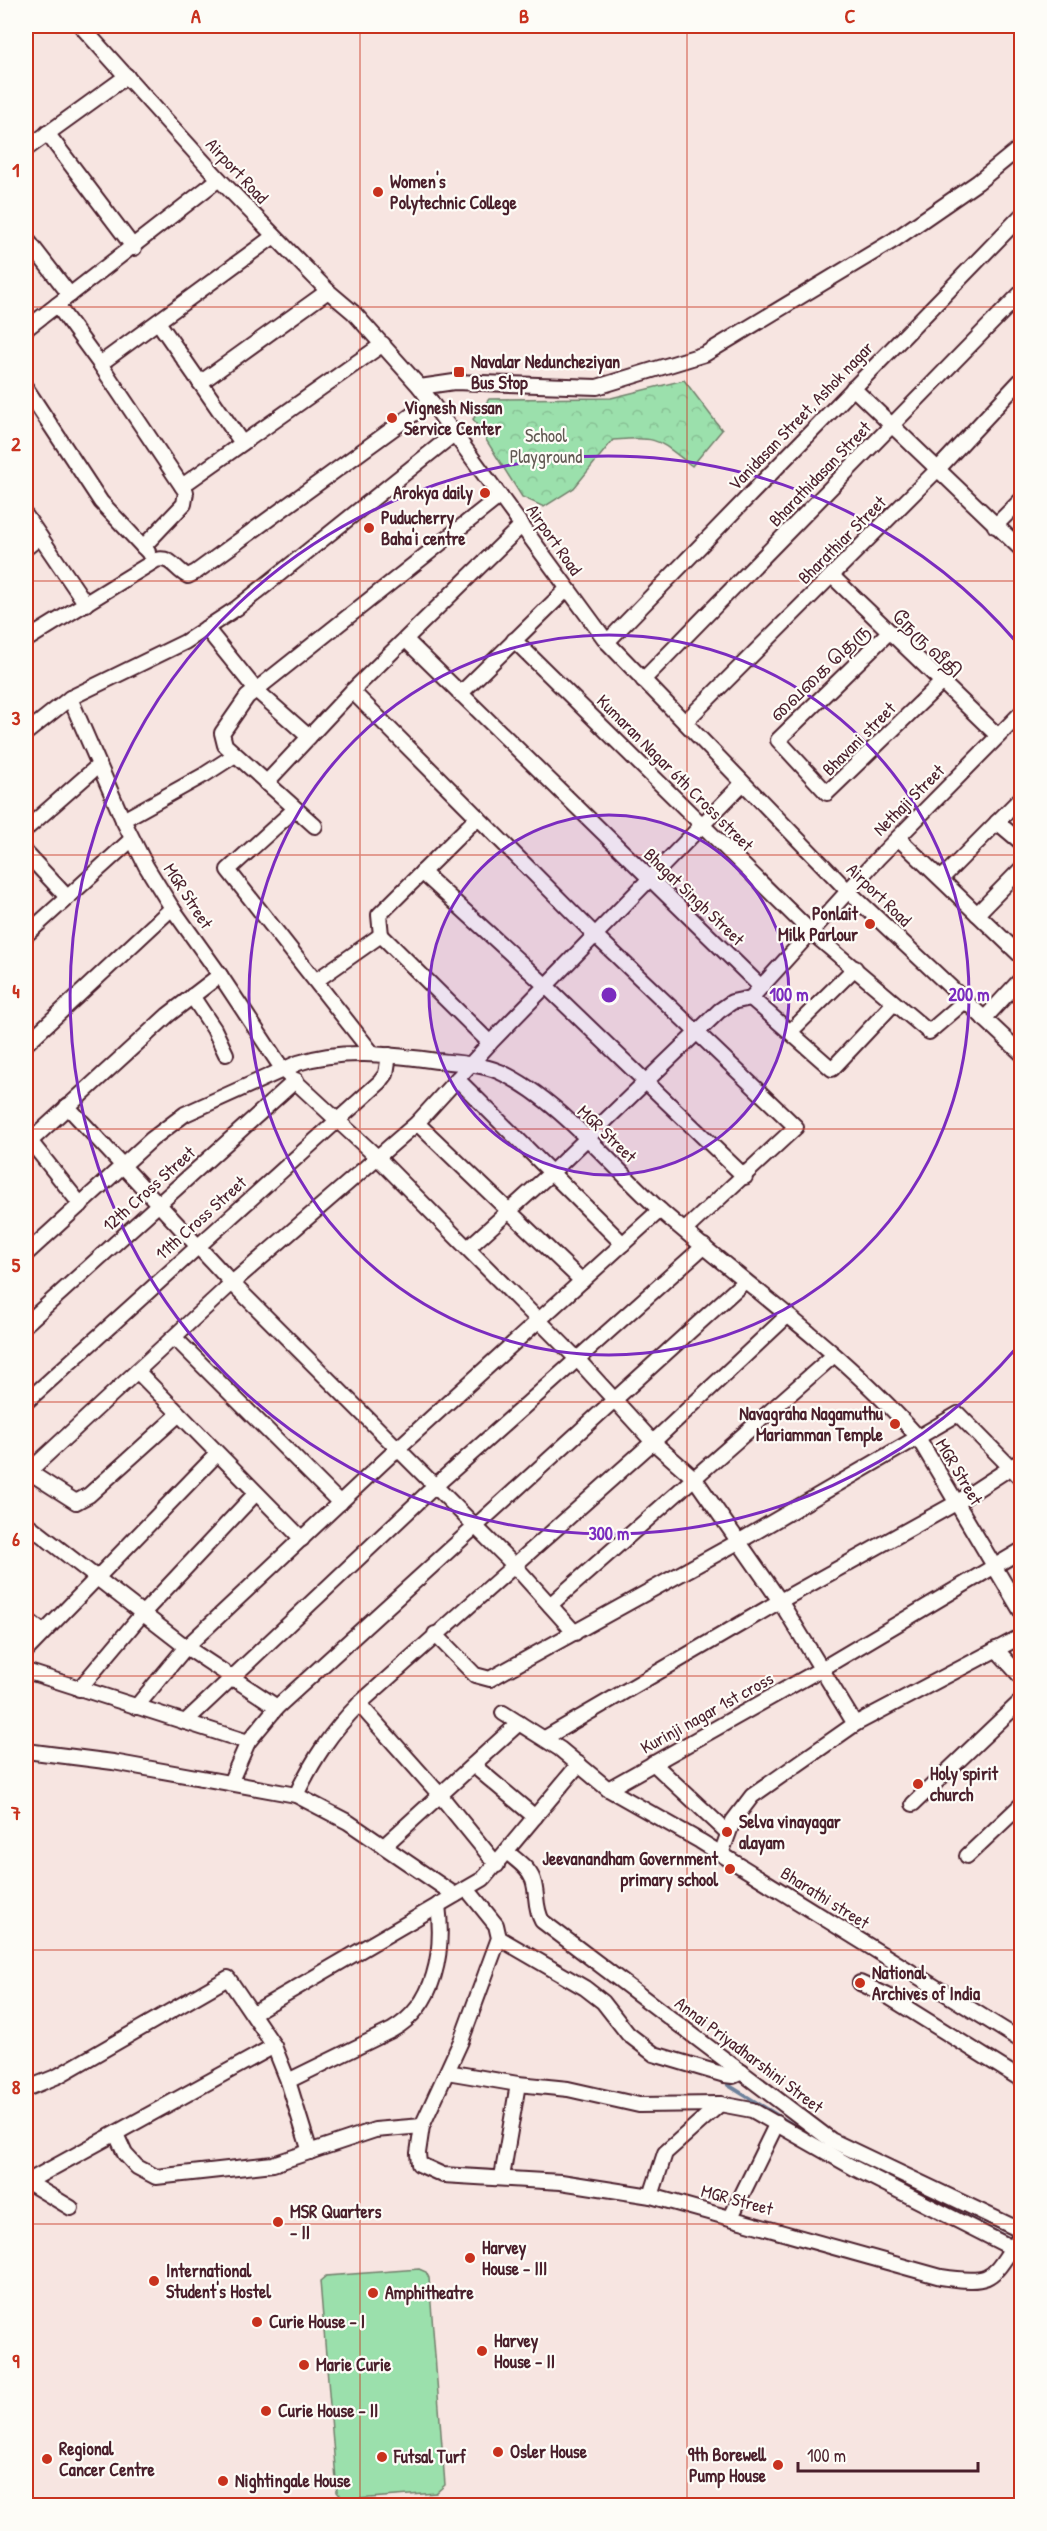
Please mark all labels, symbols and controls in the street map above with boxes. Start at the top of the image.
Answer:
text: A [191,2,201,29]
text: B [519,2,529,29]
text: C [845,2,856,29]
street label: Airport Road [200,132,274,209]
text: 1 [12,156,20,183]
place label: Women's Polytechnic College [390,169,518,216]
marker: Women's Polytechnic College [371,185,385,199]
street label: Vanidasan Street, Ashok nagar [723,335,879,496]
place label: Navalar Neduncheziyan Bus Stop [471,349,620,396]
marker: Navalar Neduncheziyan Bus Stop [452,365,466,379]
place label: Vignesh Nissan Service Center [404,395,503,441]
marker: Vignesh Nissan Service Center [385,411,399,425]
street label: Bharathidasan Street [763,415,877,532]
park label: School Playground [510,423,582,469]
text: 2 [11,430,21,457]
place label: Arokya daily [393,480,473,506]
marker: Arokya daily [478,486,492,500]
street label: Bharathiar Street [792,489,892,589]
street label: Airport Road [521,499,588,580]
place label: Puducherry Baha'i centre [381,505,466,551]
marker: Puducherry Baha'i centre [362,521,376,535]
street label: நேரு வீதி [887,604,968,683]
street label: வைகை தெரு [764,619,875,727]
street label: Kumaran Nagar 6th Cross street [591,689,760,857]
street label: Bhavani street [816,696,902,781]
text: 3 [12,704,21,731]
street label: Nethaji Street [867,758,951,841]
street label: Bhagat Singh Street [638,842,751,952]
street label: Airport Road [841,857,917,932]
street label: MGR Street [158,858,219,934]
place label: Ponlait Milk Parlour [778,901,859,947]
marker: Ponlait Milk Parlour [863,917,877,931]
text: 4 [12,977,20,1004]
text: 100 m [769,982,809,1007]
text: 200 m [949,982,989,1007]
centre of rings [599,985,619,1005]
street label: MGR Street [572,1099,643,1169]
street label: 12th Cross Street [97,1140,201,1237]
street label: 11th Cross Street [150,1169,252,1265]
text: 5 [12,1251,21,1278]
place label: Navagraha Nagamuthu Mariamman Temple [739,1401,884,1448]
marker: Navagraha Nagamuthu Mariamman Temple [888,1417,902,1431]
street label: MGR Street [930,1434,990,1510]
text: 300 m [589,1521,629,1546]
text: 6 [12,1525,20,1552]
street label: Kurinji nagar 1st cross [636,1666,778,1759]
place label: Holy spirit church [930,1761,999,1807]
marker: Holy spirit church [911,1777,925,1791]
text: 7 [10,1799,21,1826]
place label: Selva vinayagar alayam [739,1809,841,1856]
marker: Selva vinayagar alayam [720,1825,734,1839]
place label: Jeevanandham Government primary school [542,1846,719,1893]
street label: Bharathi street [776,1860,875,1935]
marker: Jeevanandham Government primary school [723,1862,737,1876]
place label: National Archives of India [872,1960,981,2006]
marker: National Archives of India [853,1976,867,1990]
street label: Annai Priyadharshini Street [670,1990,829,2119]
text: 8 [12,2073,21,2100]
street label: MGR Street [698,2178,777,2221]
place label: MSR Quarters - II [290,2199,382,2245]
marker: MSR Quarters - II [271,2215,285,2229]
place label: Harvey House - III [482,2235,547,2281]
marker: Harvey House - III [463,2251,477,2265]
place label: International Student's Hostel [166,2258,272,2304]
marker: International Student's Hostel [147,2274,161,2288]
place label: Amphitheatre [385,2280,474,2306]
marker: Amphitheatre [366,2286,380,2300]
place label: Curie House - I [269,2309,365,2334]
marker: Curie House - I [250,2315,264,2329]
place label: Harvey House - II [494,2328,555,2374]
marker: Harvey House - II [475,2344,489,2358]
text: 9 [12,2347,20,2374]
place label: Marie Curie [316,2352,392,2377]
marker: Marie Curie [297,2358,311,2372]
place label: Curie House - II [278,2398,378,2423]
marker: Curie House - II [259,2404,273,2418]
scale bar [798,2435,978,2473]
place label: Regional Cancer Centre [59,2436,156,2482]
place label: Osler House [510,2439,588,2464]
place label: 9th Borewell Pump House [688,2442,767,2489]
text: 100 m [807,2443,846,2468]
place label: Futsal Turf [393,2444,467,2469]
marker: Osler House [491,2445,505,2459]
marker: Futsal Turf [375,2450,389,2464]
marker: Regional Cancer Centre [40,2452,54,2466]
marker: 9th Borewell Pump House [771,2458,785,2472]
place label: Nightingale House [235,2468,352,2494]
marker: Nightingale House [216,2474,230,2488]

